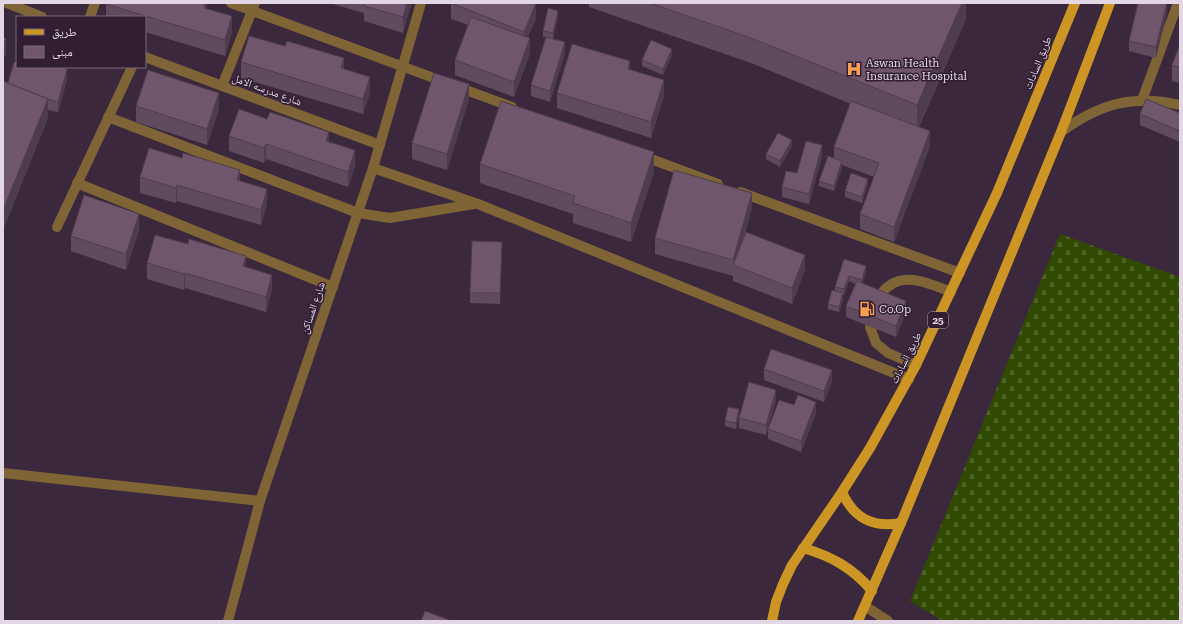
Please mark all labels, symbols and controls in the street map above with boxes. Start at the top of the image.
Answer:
legend [16,16,146,68]
text: طريق [52,25,77,39]
street label: طريق السادات [1021,35,1055,91]
text: مبنى [52,45,73,59]
place label: Aswan Health Insurance Hospital [866,57,967,83]
hospital icon: Aswan Health Insurance Hospital [845,60,863,78]
street label: شارع مدرسه الامل [230,71,304,109]
street label: شارع المساكن [298,280,328,336]
fuel station icon: Co.Op [858,300,876,318]
place label: Co.Op [879,303,911,316]
road number: 25 [928,312,948,328]
street label: طريق السادات [887,330,925,386]

